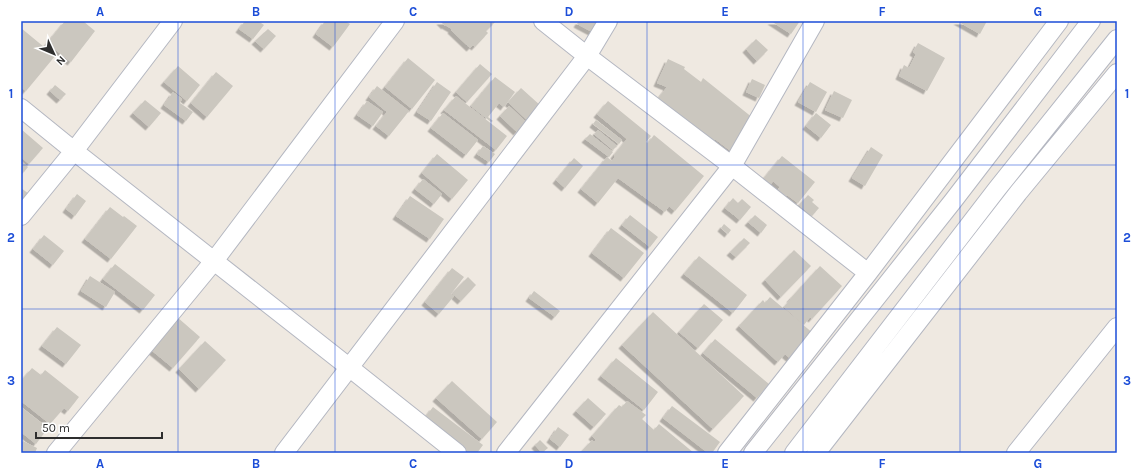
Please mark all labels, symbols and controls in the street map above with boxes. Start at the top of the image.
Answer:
text: A [96,4,104,19]
text: B [252,4,260,19]
text: C [409,4,417,19]
text: D [565,4,574,19]
text: E [721,4,729,19]
text: F [878,4,886,19]
text: G [1034,4,1042,19]
north arrow [34,34,74,74]
text: N [53,53,68,68]
text: 1 [9,86,13,101]
text: 1 [1125,86,1129,101]
text: 2 [7,230,15,245]
text: 2 [1123,230,1131,245]
text: 3 [7,373,15,388]
text: 3 [1123,373,1131,388]
scale bar [36,414,162,440]
text: 50 m [42,421,70,435]
text: A [96,456,104,471]
text: B [252,456,260,471]
text: C [409,456,417,471]
text: D [565,456,574,471]
text: E [721,456,729,471]
text: F [878,456,886,471]
text: G [1034,456,1042,471]

